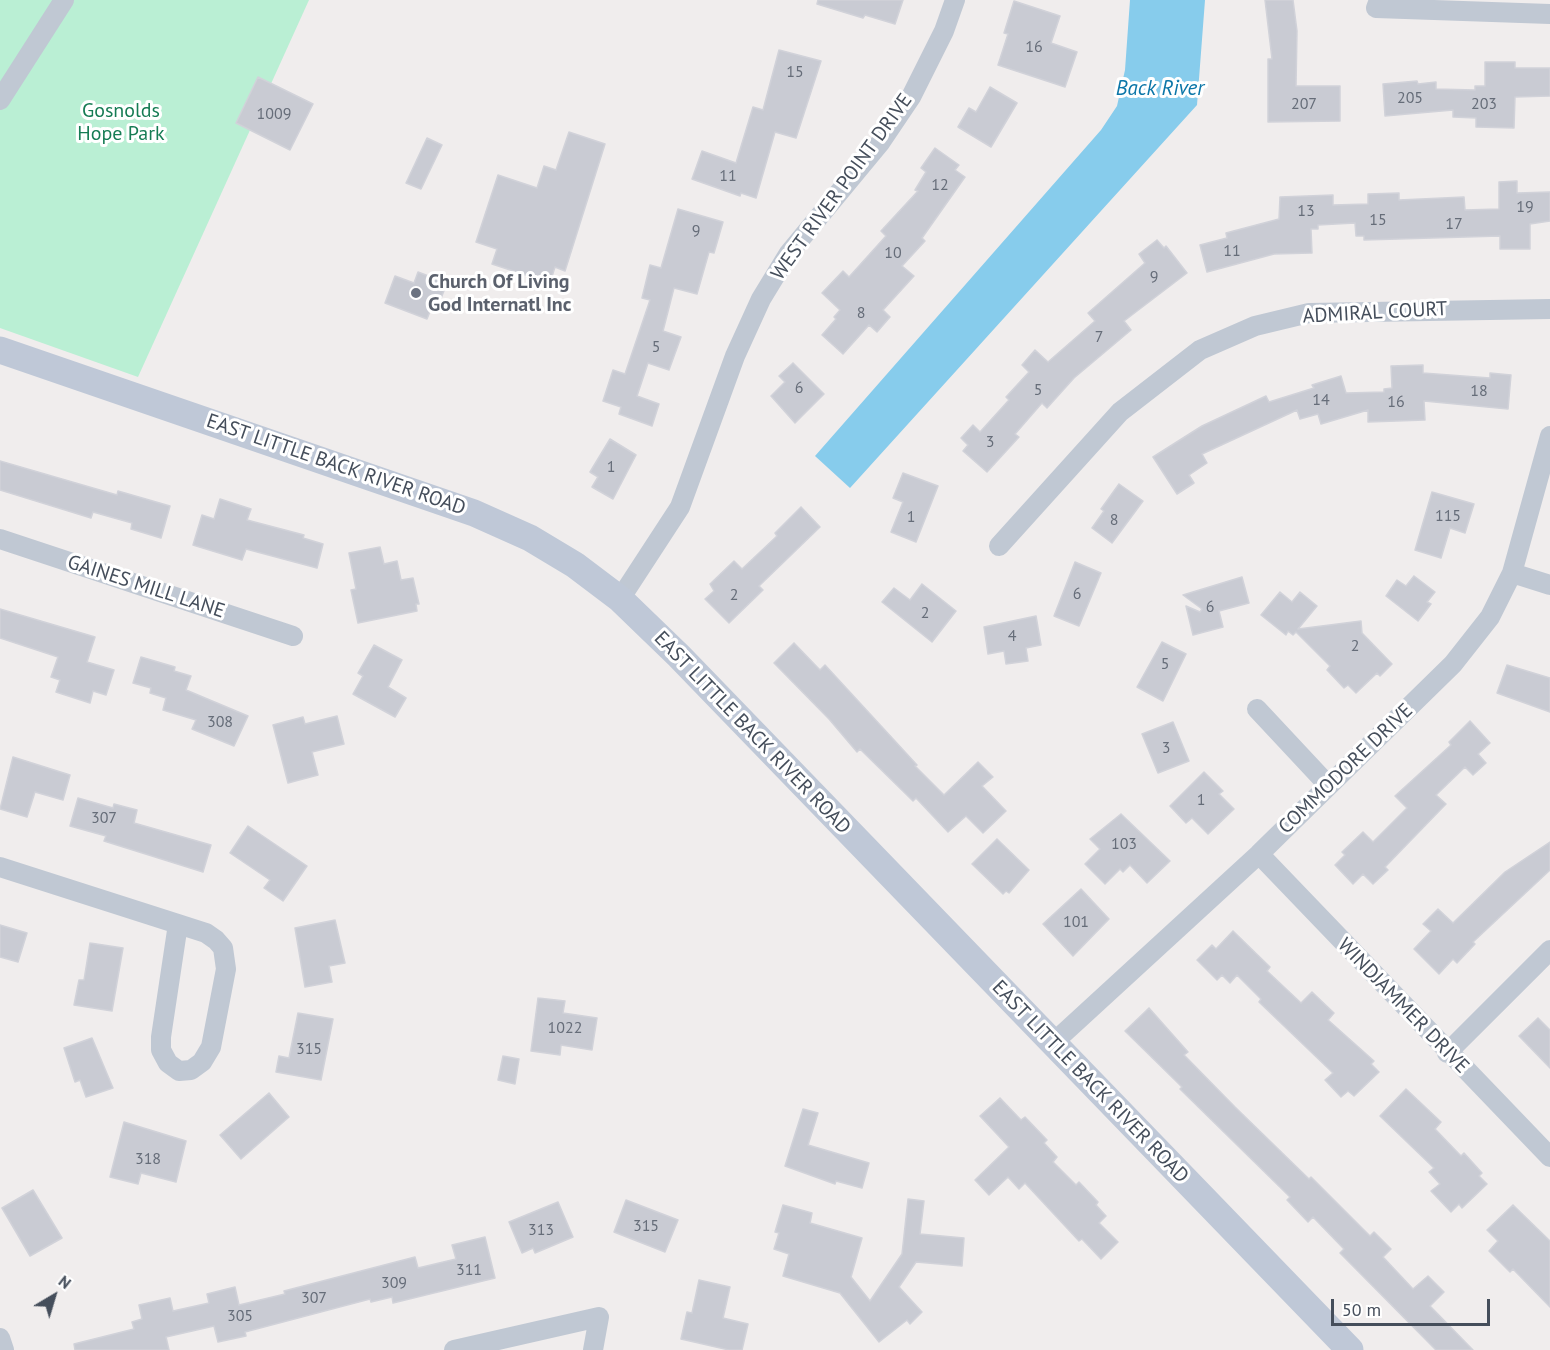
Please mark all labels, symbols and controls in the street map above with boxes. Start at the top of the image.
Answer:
house number: 16 [1025,37,1043,57]
house number: 15 [786,62,804,82]
water label: Back River [1116,76,1204,102]
house number: 205 [1397,88,1423,108]
street label: WEST RIVER POINT DRIVE [766,89,918,285]
house number: 207 [1291,94,1317,114]
house number: 203 [1471,94,1497,114]
park label: Gosnolds Hope Park [77,99,165,146]
house number: 1009 [257,104,291,124]
house number: 11 [719,166,737,186]
house number: 12 [931,175,949,195]
house number: 19 [1516,197,1534,217]
house number: 13 [1297,201,1315,221]
house number: 15 [1369,210,1387,230]
house number: 17 [1445,214,1463,234]
house number: 9 [692,221,700,241]
house number: 11 [1223,241,1241,261]
house number: 10 [884,243,902,263]
house number: 9 [1150,267,1158,287]
place label: Church Of Living God Internatl Inc [428,270,571,317]
marker: Church Of Living God Internatl Inc [409,286,423,300]
street label: ADMIRAL COURT [1302,297,1448,329]
house number: 8 [857,303,865,323]
house number: 7 [1095,327,1103,347]
house number: 5 [652,337,660,357]
house number: 6 [795,378,803,398]
house number: 5 [1034,380,1042,400]
house number: 18 [1470,381,1488,401]
house number: 14 [1312,390,1330,410]
house number: 16 [1387,392,1405,412]
street label: EAST LITTLE BACK RIVER ROAD [203,409,469,521]
house number: 3 [986,432,994,452]
house number: 1 [607,457,615,477]
house number: 115 [1435,506,1461,526]
house number: 1 [907,507,915,527]
house number: 8 [1110,510,1118,530]
street label: GAINES MILL LANE [64,550,228,624]
house number: 6 [1073,584,1081,604]
house number: 2 [730,585,738,605]
house number: 6 [1206,597,1214,617]
house number: 2 [921,603,929,623]
house number: 4 [1008,626,1016,646]
street label: EAST LITTLE BACK RIVER ROAD [649,627,855,839]
house number: 2 [1351,636,1359,656]
house number: 5 [1161,654,1169,674]
street label: COMMODORE DRIVE [1274,699,1418,839]
house number: 308 [207,712,233,732]
house number: 3 [1162,738,1170,758]
house number: 1 [1197,790,1205,810]
house number: 307 [91,808,117,828]
house number: 103 [1111,834,1137,854]
house number: 101 [1063,912,1089,932]
street label: WINDJAMMER DRIVE [1332,933,1474,1079]
street label: EAST LITTLE BACK RIVER ROAD [987,976,1193,1188]
house number: 1022 [548,1018,582,1038]
house number: 315 [296,1039,322,1059]
house number: 318 [135,1149,161,1169]
house number: 315 [633,1216,659,1236]
house number: 313 [528,1220,554,1240]
house number: 311 [456,1260,482,1280]
north arrow [24,1266,84,1326]
text: N [55,1271,75,1293]
house number: 309 [381,1273,407,1293]
scale bar [1334,1287,1493,1325]
house number: 307 [301,1288,327,1308]
text: 50 m [1342,1298,1381,1321]
house number: 305 [227,1306,253,1326]

